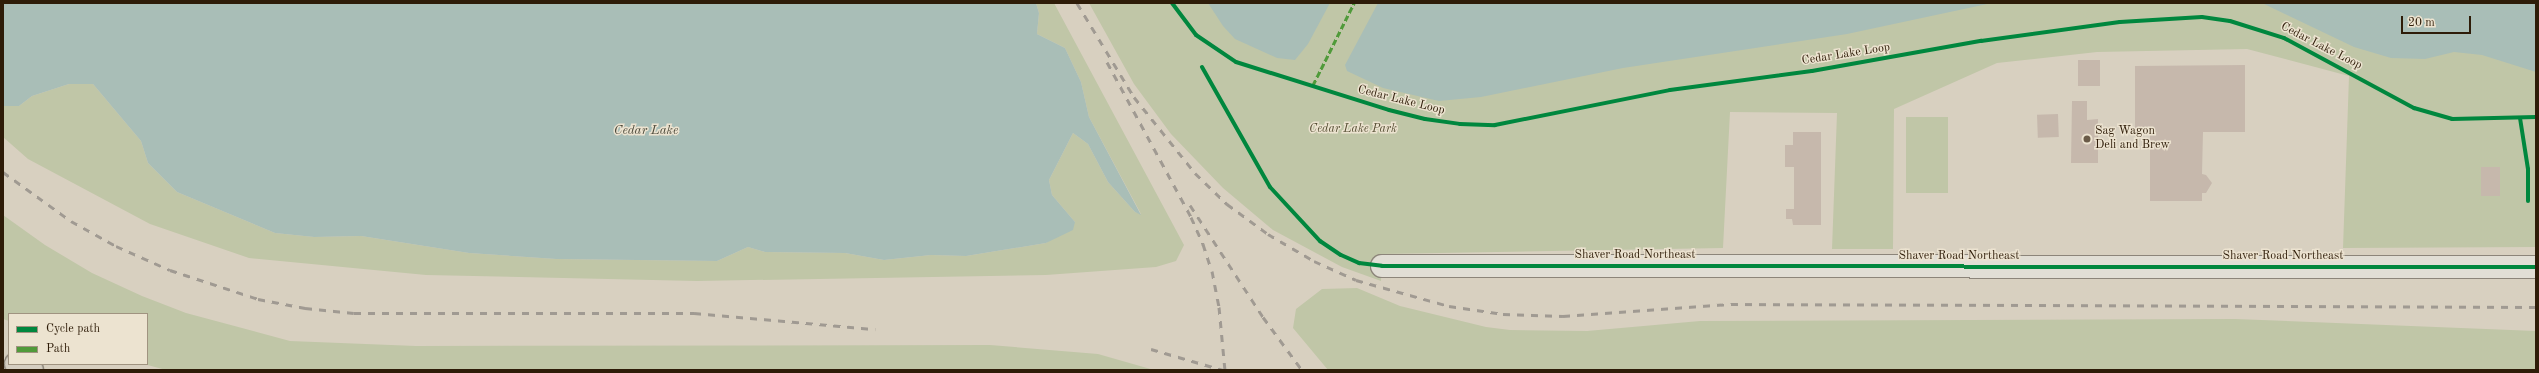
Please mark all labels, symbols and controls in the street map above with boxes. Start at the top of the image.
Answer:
scale bar [2403,8,2473,34]
text: 20 m [2408,17,2435,29]
street label: Cedar Lake Loop [2278,20,2364,74]
street label: Cedar Lake Loop [1801,41,1891,69]
street label: Cedar Lake Loop [1356,83,1446,119]
water label: Cedar Lake [614,123,678,139]
park label: Cedar Lake Park [1309,123,1397,137]
place label: Sag Wagon Deli and Brew [2095,125,2170,153]
marker: Sag Wagon Deli and Brew [2082,134,2092,144]
street label: Shaver Road Northeast [1575,249,1695,263]
street label: Shaver Road Northeast [1899,250,2019,264]
street label: Shaver Road Northeast [2223,250,2343,264]
legend [8,313,148,365]
text: Cycle path [46,323,100,335]
text: Path [46,343,70,355]

